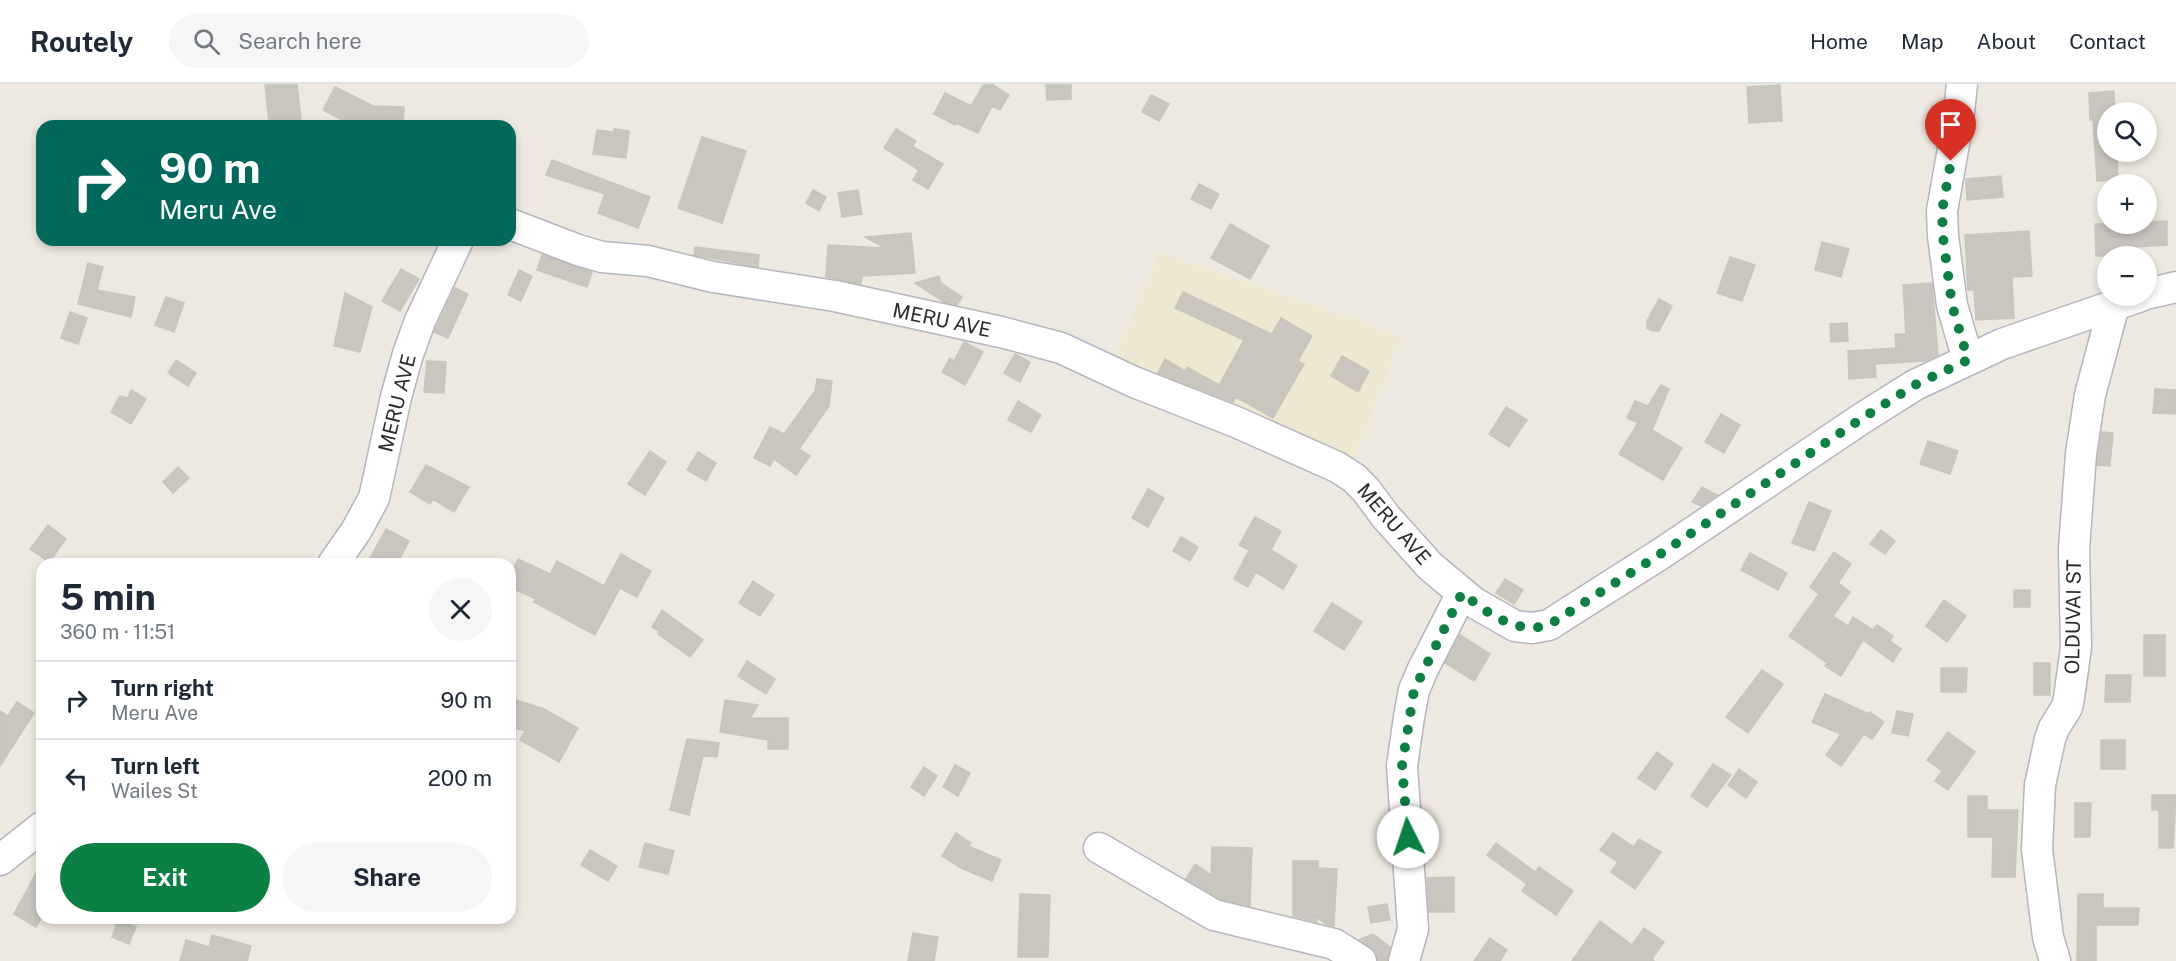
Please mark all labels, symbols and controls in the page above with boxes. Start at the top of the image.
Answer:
search box [169,14,589,68]
text: Routely [30,25,133,58]
icon: search [190,25,223,58]
text: Search here [238,28,362,54]
text: Home [1810,29,1868,54]
text: Map [1901,29,1944,54]
text: About [1977,29,2036,54]
text: Contact [2069,29,2146,54]
pin [1925,99,1976,161]
map controls [2097,102,2157,306]
button: search [2097,102,2157,162]
icon: arrive [1934,108,1967,141]
text: 90 m [159,143,261,192]
icon: right [60,144,138,222]
button: + [2097,174,2157,234]
text: Meru Ave [159,193,277,225]
button: − [2097,246,2157,306]
street label: MERU AVE [891,298,993,342]
street label: MERU AVE [373,352,421,454]
street label: MERU AVE [1352,478,1436,570]
street label: OLDUVAI ST [2060,559,2086,675]
text: 5 min [60,576,156,618]
button: close [429,578,492,641]
text: 360 m · 11:51 [60,620,175,644]
text: Turn right [111,675,214,701]
icon: right [60,684,93,717]
text: 90 m [441,687,492,713]
text: Meru Ave [111,701,198,725]
text: Turn left [111,753,200,779]
icon: left [60,762,93,795]
text: 200 m [428,765,492,791]
text: Wailes St [111,779,198,803]
position arrow [1376,805,1440,869]
button: Exit [60,843,270,912]
button: Share [282,843,492,912]

